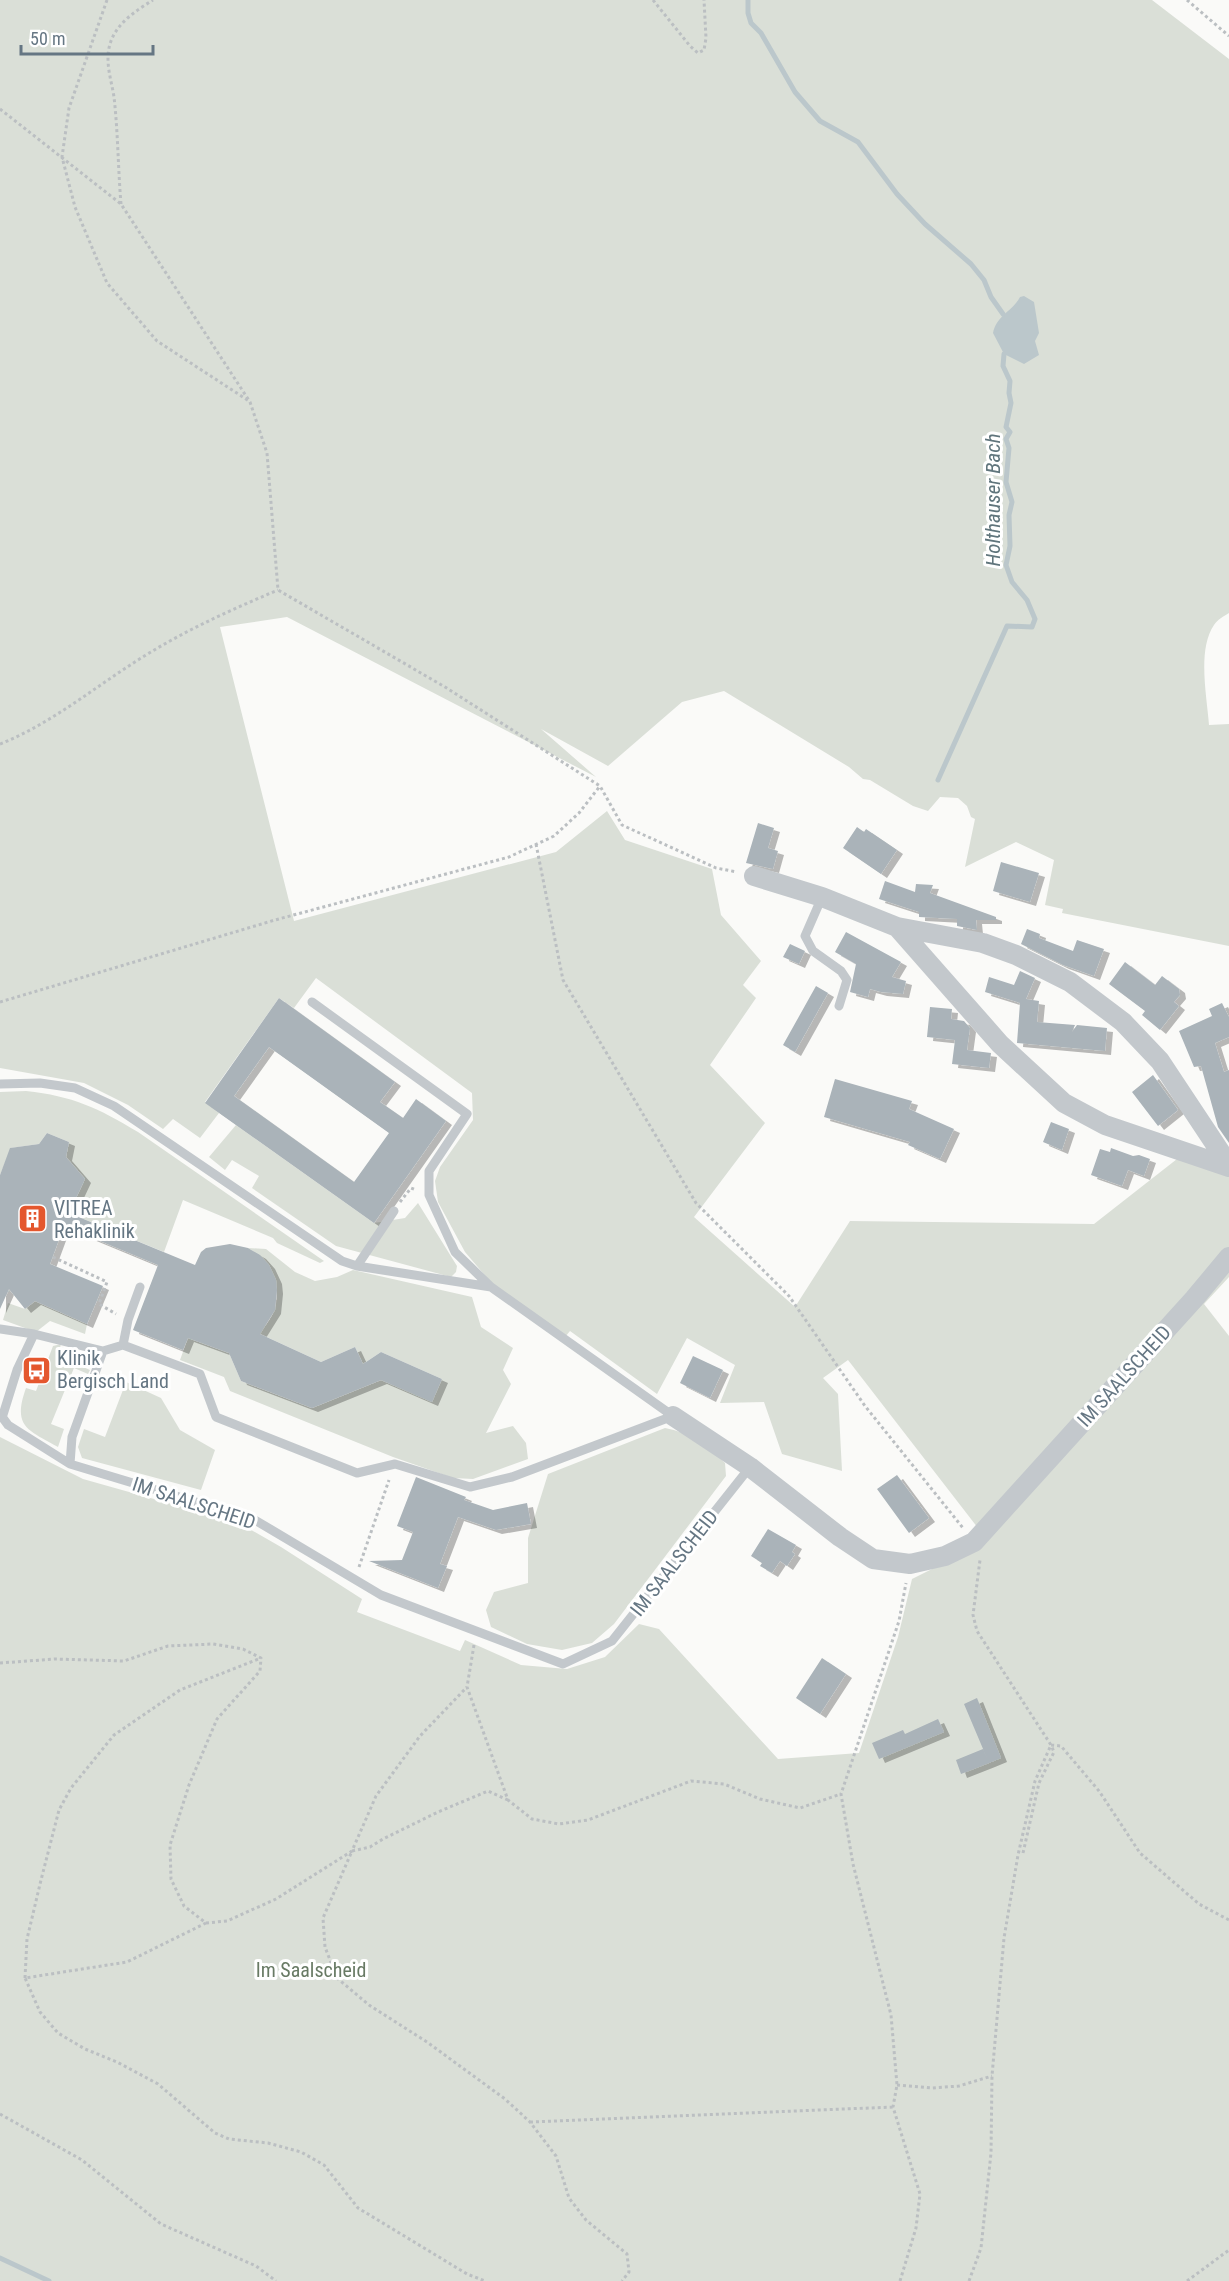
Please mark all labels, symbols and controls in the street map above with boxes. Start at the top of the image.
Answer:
scale bar [21,18,153,56]
text: 50 m [30,28,65,49]
water label: Holthauser Bach [981,434,1005,566]
place label: VITREA Rehaklinik [54,1196,135,1243]
building icon: VITREA Rehaklinik [17,1203,49,1235]
street label: IM SAALSCHEID [1072,1320,1176,1432]
place label: Klinik Bergisch Land [57,1346,169,1393]
bus stop icon: Klinik Bergisch Land [20,1354,52,1386]
street label: IM SAALSCHEID [129,1472,259,1534]
street label: IM SAALSCHEID [625,1505,723,1621]
park label: Im Saalscheid [256,1958,366,1982]

